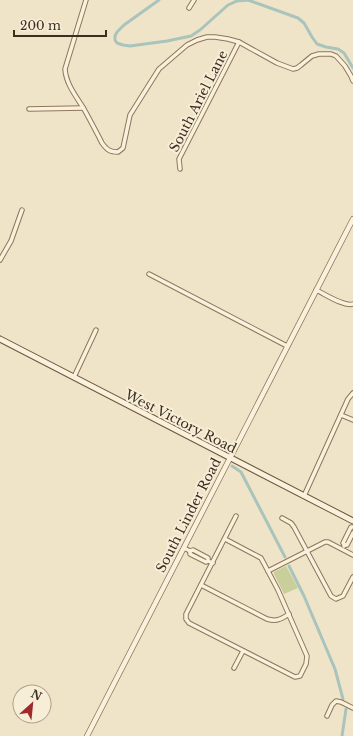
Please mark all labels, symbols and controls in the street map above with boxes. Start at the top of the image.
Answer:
scale bar [14,12,106,38]
text: 200 m [20,18,61,33]
street label: South Ariel Lane [165,48,231,155]
street label: West Victory Road [121,385,240,457]
street label: South Linder Road [152,455,225,575]
north arrow [12,684,52,724]
text: N [29,687,45,704]

